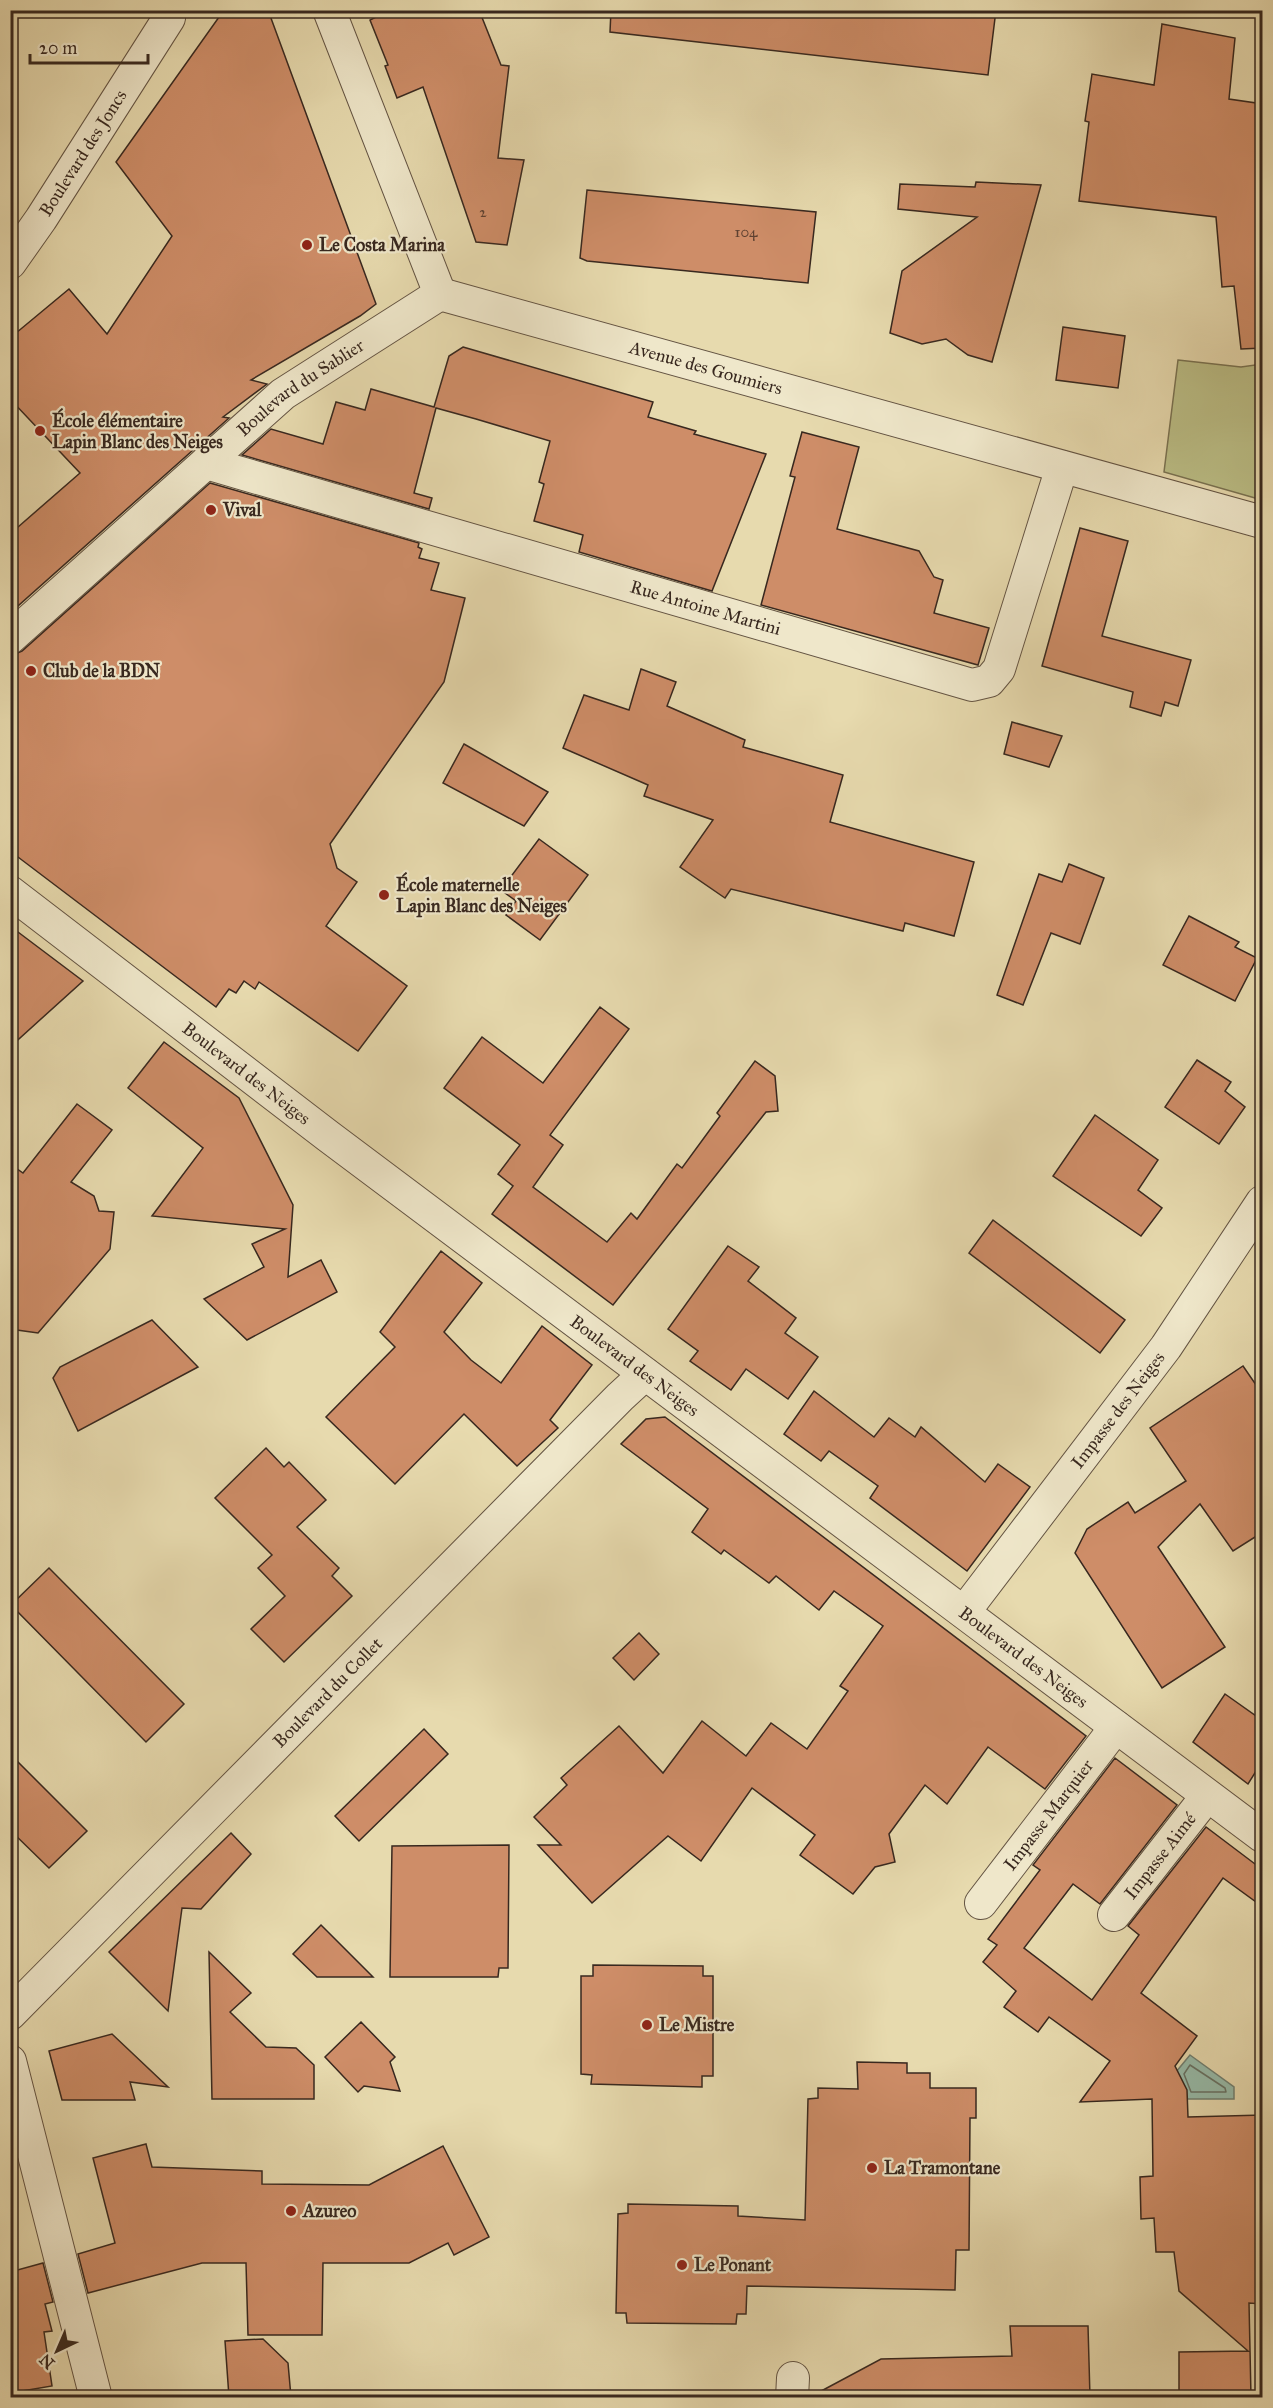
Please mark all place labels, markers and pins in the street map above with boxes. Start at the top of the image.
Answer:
place label: Le Costa Marina [319,234,445,256]
marker: Le Costa Marina [300,238,314,252]
place label: École élémentaire Lapin Blanc des Neiges [52,407,223,454]
marker: École élémentaire Lapin Blanc des Neiges [33,424,47,438]
place label: Vival [222,499,262,521]
marker: Vival [204,503,218,517]
place label: Club de la BDN [43,660,161,682]
marker: Club de la BDN [24,664,38,678]
place label: École maternelle Lapin Blanc des Neiges [396,871,567,918]
marker: École maternelle Lapin Blanc des Neiges [377,888,391,902]
place label: Le Mistre [659,2014,735,2036]
marker: Le Mistre [640,2018,654,2032]
place label: La Tramontane [884,2157,1001,2179]
marker: La Tramontane [865,2161,879,2175]
place label: Azureo [302,2200,356,2222]
marker: Azureo [284,2204,298,2218]
place label: Le Ponant [694,2254,772,2276]
marker: Le Ponant [675,2258,689,2272]

